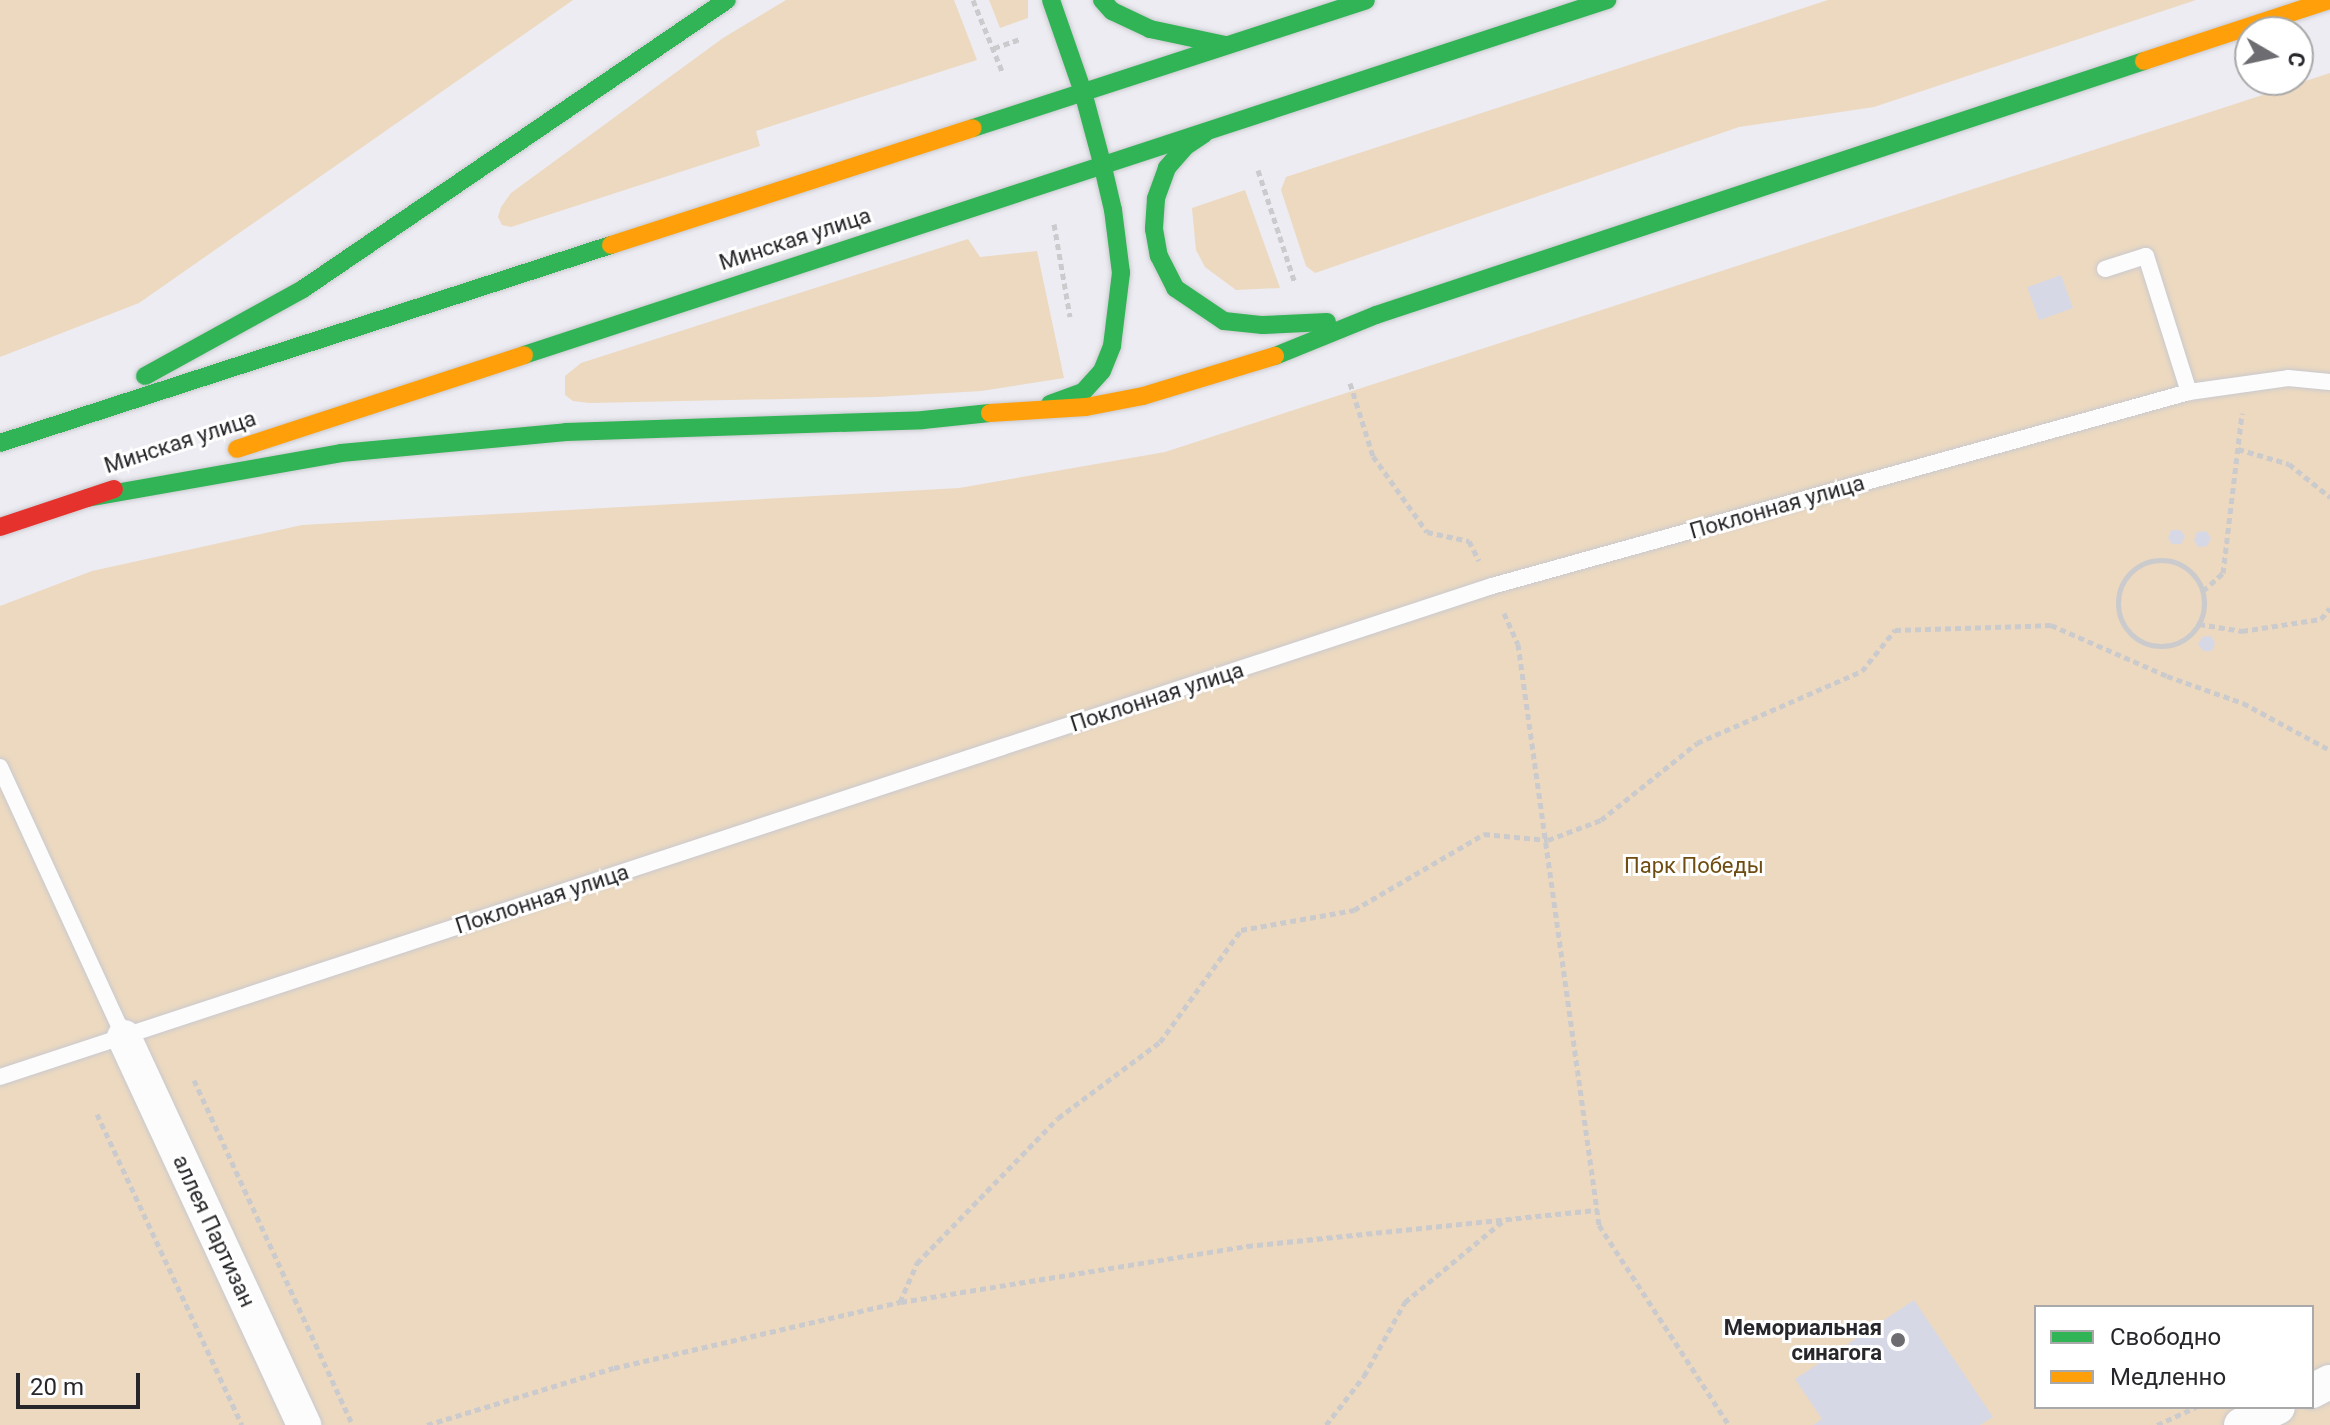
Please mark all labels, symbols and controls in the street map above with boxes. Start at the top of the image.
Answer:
north arrow [2234,16,2314,96]
text: С [2283,50,2310,69]
street label: Минская улица [716,202,874,276]
street label: Минская улица [101,405,259,479]
street label: Поклонная улица [1687,469,1867,545]
street label: Поклонная улица [1067,657,1247,737]
park label: Парк Победы [1624,853,1764,879]
street label: Поклонная улица [452,859,632,939]
street label: аллея Партизан [167,1151,261,1311]
legend [2034,1305,2314,1409]
place label: Мемориальная синагога [1724,1314,1882,1366]
text: Свободно [2110,1323,2221,1351]
marker: Мемориальная синагога [1889,1331,1907,1349]
scale bar [20,1357,144,1407]
text: Медленно [2110,1363,2226,1391]
text: 20 m [30,1373,84,1401]

